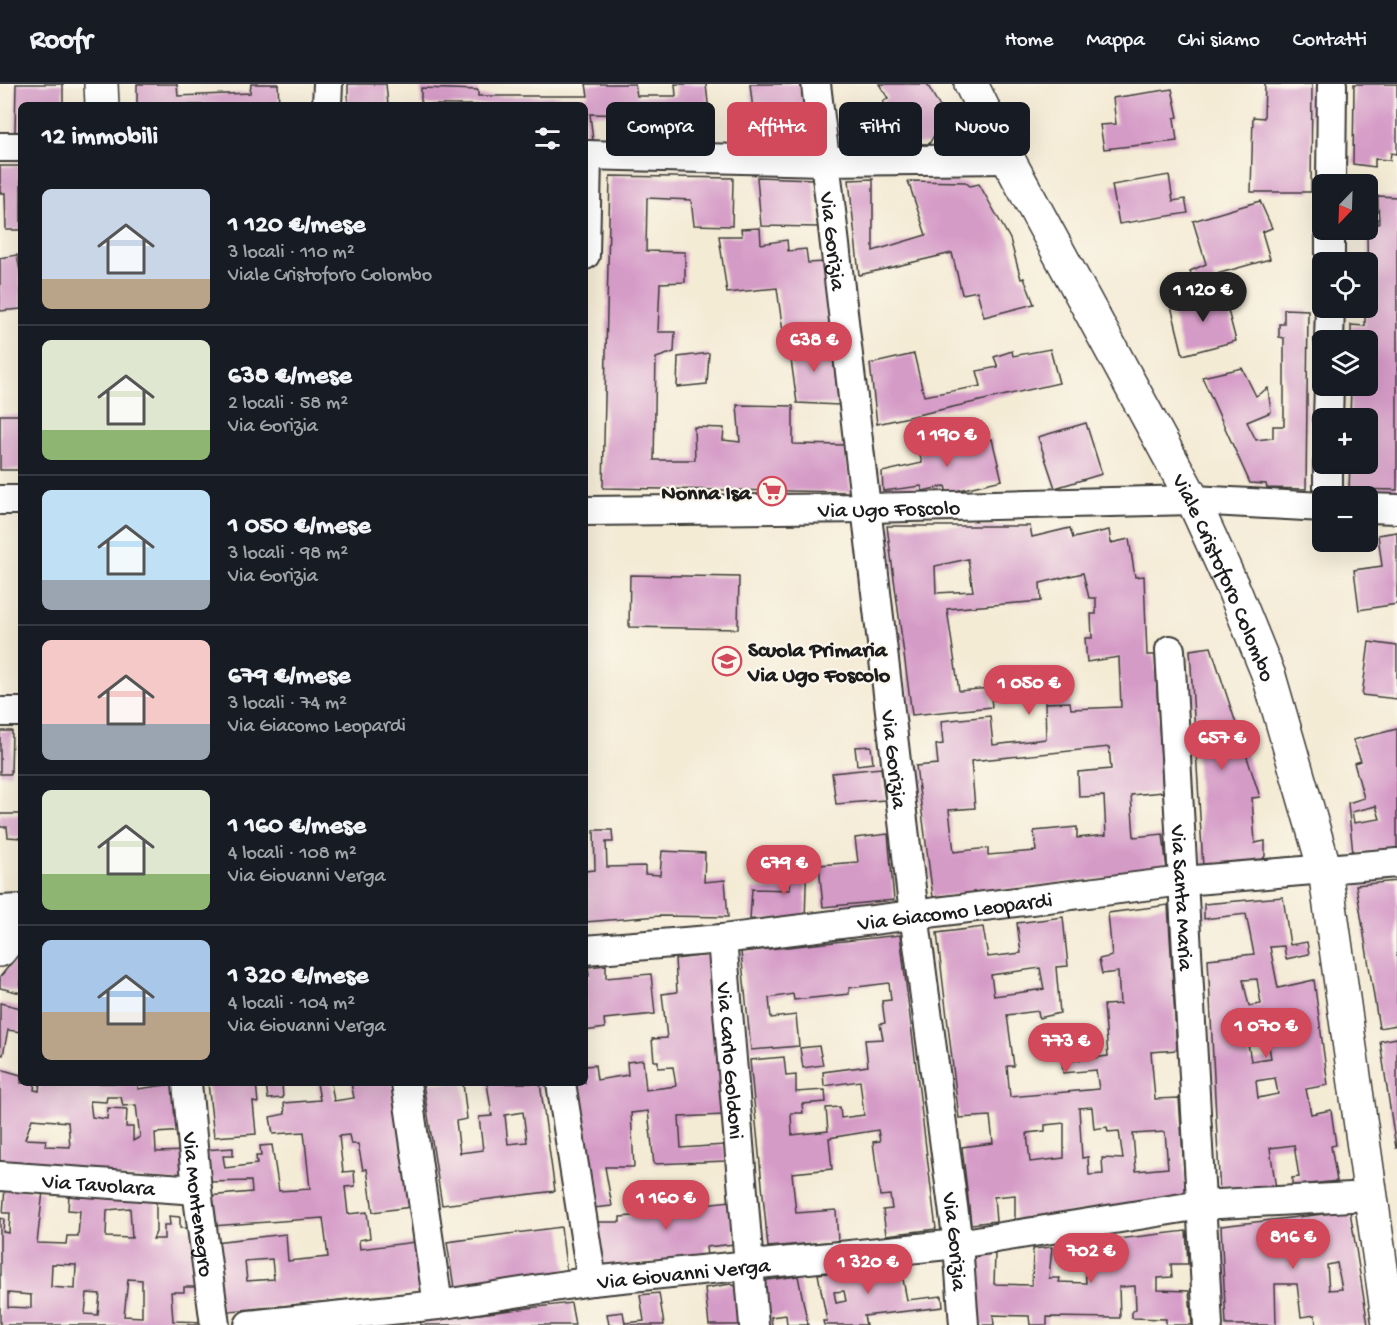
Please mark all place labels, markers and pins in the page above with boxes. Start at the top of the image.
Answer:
pin: 1 120 € [1148,272,1258,323]
pin: 638 € [772,322,856,373]
pin: 1 190 € [892,417,1002,468]
supermarket icon: Nonna Isa [756,475,788,507]
place label: Nonna Isa [661,482,753,508]
place label: Scuola Primaria Via Ugo Foscolo [747,639,891,690]
school or university icon: Scuola Primaria Via Ugo Foscolo [711,645,743,677]
pin: 1 050 € [974,665,1084,716]
pin: 657 € [1180,720,1264,771]
pin: 679 € [742,845,826,896]
pin: 1 070 € [1211,1008,1321,1059]
pin: 773 € [1024,1023,1108,1074]
pin: 1 160 € [611,1180,721,1231]
pin: 816 € [1251,1219,1335,1270]
pin: 702 € [1049,1233,1133,1284]
pin: 1 320 € [813,1244,923,1295]

